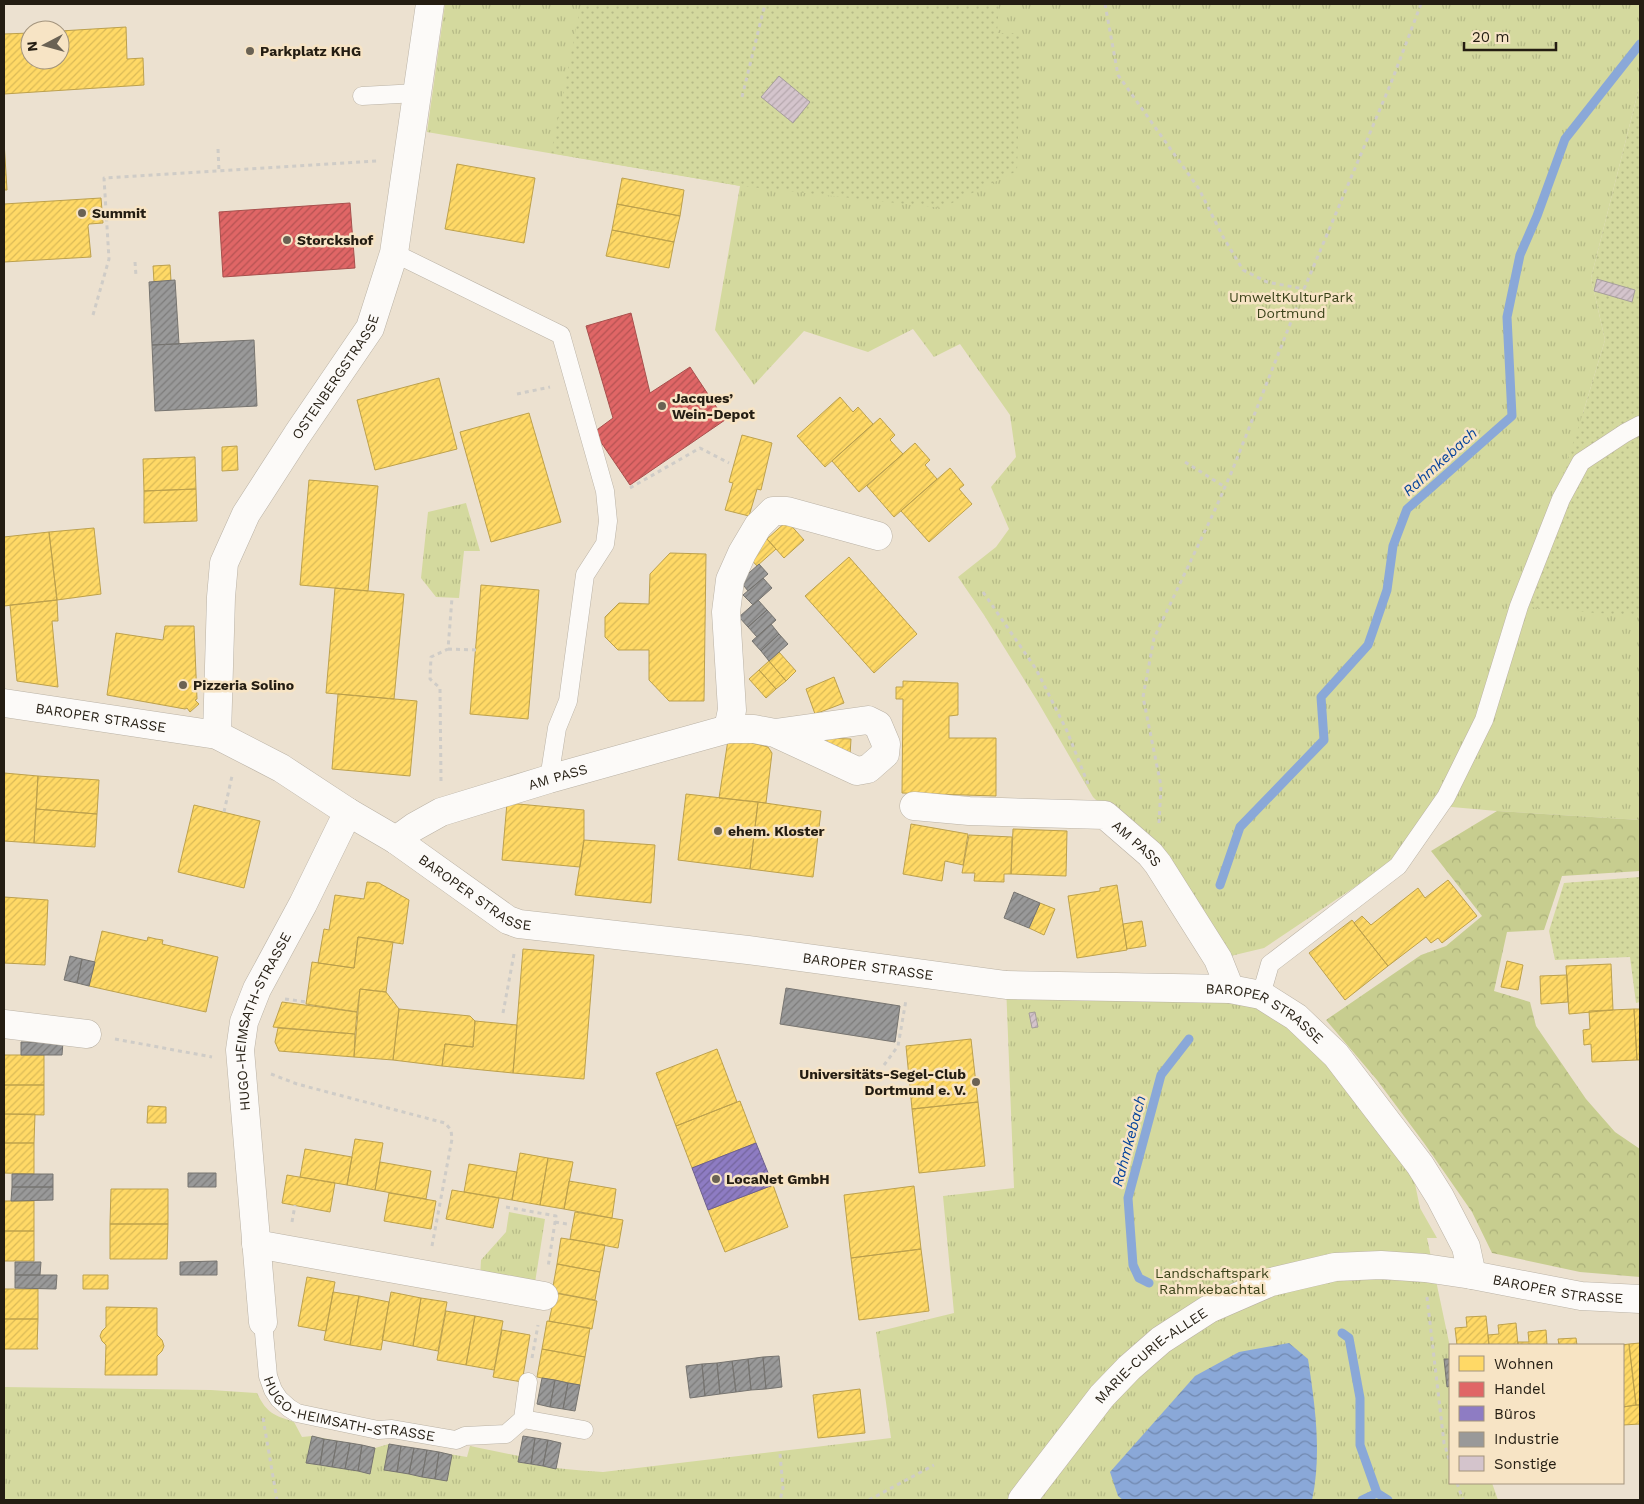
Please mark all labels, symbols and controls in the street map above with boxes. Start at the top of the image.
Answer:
north arrow [20,20,70,70]
scale bar [1464,20,1556,52]
text: 20 m [1472,28,1510,46]
text: N [24,40,41,52]
place label: Parkplatz KHG [260,43,361,59]
marker: Parkplatz KHG [244,45,256,57]
place label: Summit [92,205,146,221]
marker: Summit [76,207,88,219]
place label: Storckshof [297,232,374,248]
marker: Storckshof [281,234,293,246]
park label: UmweltKulturPark Dortmund [1229,289,1353,321]
street label: OSTENBERGSTRASSE [289,312,382,442]
place label: Jacques’ Wein-Depot [672,390,755,422]
marker: Jacques’ Wein-Depot [656,400,668,412]
water label: Rahmkebach [1399,424,1481,500]
place label: Pizzeria Solino [193,677,294,693]
marker: Pizzeria Solino [177,679,189,691]
street label: BAROPER STRASSE [34,700,167,735]
street label: AM PASS [526,761,589,793]
street label: AM PASS [1109,817,1165,870]
place label: ehem. Kloster [728,823,825,839]
marker: ehem. Kloster [712,825,724,837]
street label: BAROPER STRASSE [416,851,532,933]
street label: HUGO-HEIMSATH-STRASSE [232,929,294,1111]
street label: BAROPER STRASSE [802,949,934,983]
street label: BAROPER STRASSE [1206,981,1327,1047]
place label: Universitäts-Segel-Club Dortmund e. V. [799,1066,966,1098]
marker: Universitäts-Segel-Club Dortmund e. V. [970,1076,982,1088]
water label: Rahmkebach [1108,1094,1150,1188]
place label: LocaNet GmbH [726,1171,830,1187]
marker: LocaNet GmbH [710,1173,722,1185]
park label: Landschaftspark Rahmkebachtal [1155,1265,1269,1297]
street label: BAROPER STRASSE [1491,1271,1624,1306]
street label: MARIE-CURIE-ALLEE [1091,1304,1210,1407]
legend [1449,1344,1624,1484]
text: Wohnen [1494,1355,1553,1373]
street label: HUGO-HEIMSATH-STRASSE [261,1374,436,1444]
text: Handel [1494,1380,1546,1398]
text: Büros [1494,1405,1536,1423]
text: Industrie [1494,1430,1559,1448]
text: Sonstige [1494,1455,1557,1473]

